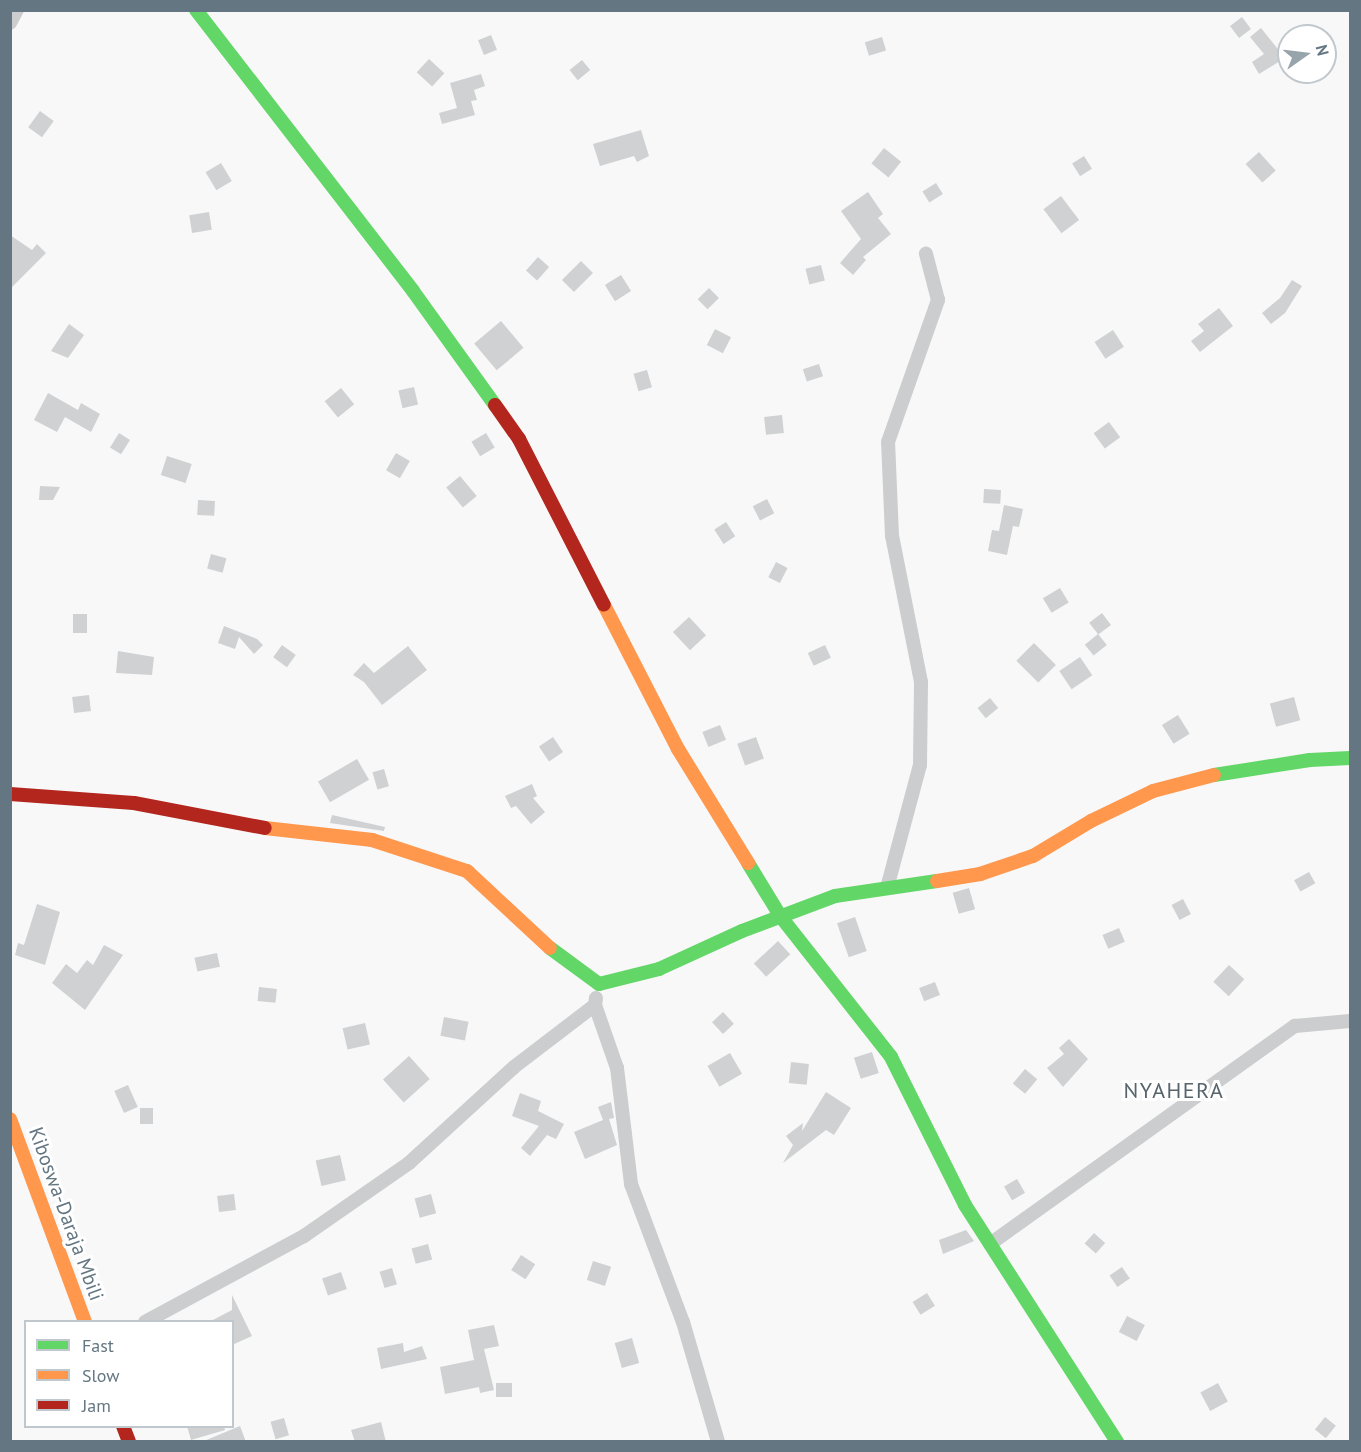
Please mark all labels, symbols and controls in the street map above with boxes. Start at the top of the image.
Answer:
north arrow [1277,24,1337,84]
text: N [1312,43,1333,58]
district label: NYAHERA [1124,1078,1224,1104]
street label: Kiboswa-Daraja Mbili [23,1124,109,1304]
legend [24,1320,234,1428]
text: Fast [82,1334,114,1357]
text: Slow [82,1364,120,1387]
text: Jam [82,1394,111,1417]

